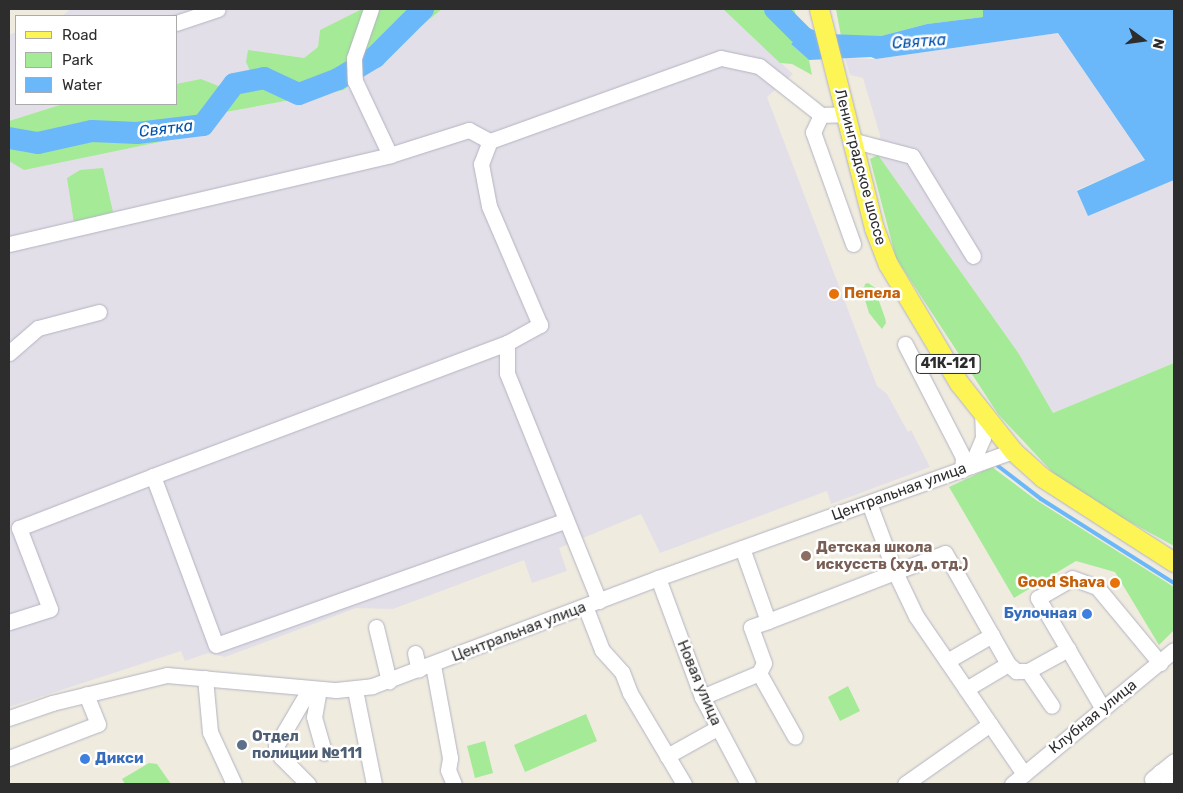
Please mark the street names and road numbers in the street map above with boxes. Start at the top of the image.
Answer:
street label: Ленинградское шоссе [830,87,890,247]
road number: 41К-121 [916,352,980,376]
street label: Центральная улица [829,459,969,525]
street label: Центральная улица [449,598,589,666]
street label: Новая улица [673,638,725,728]
street label: Клубная улица [1046,676,1140,758]

